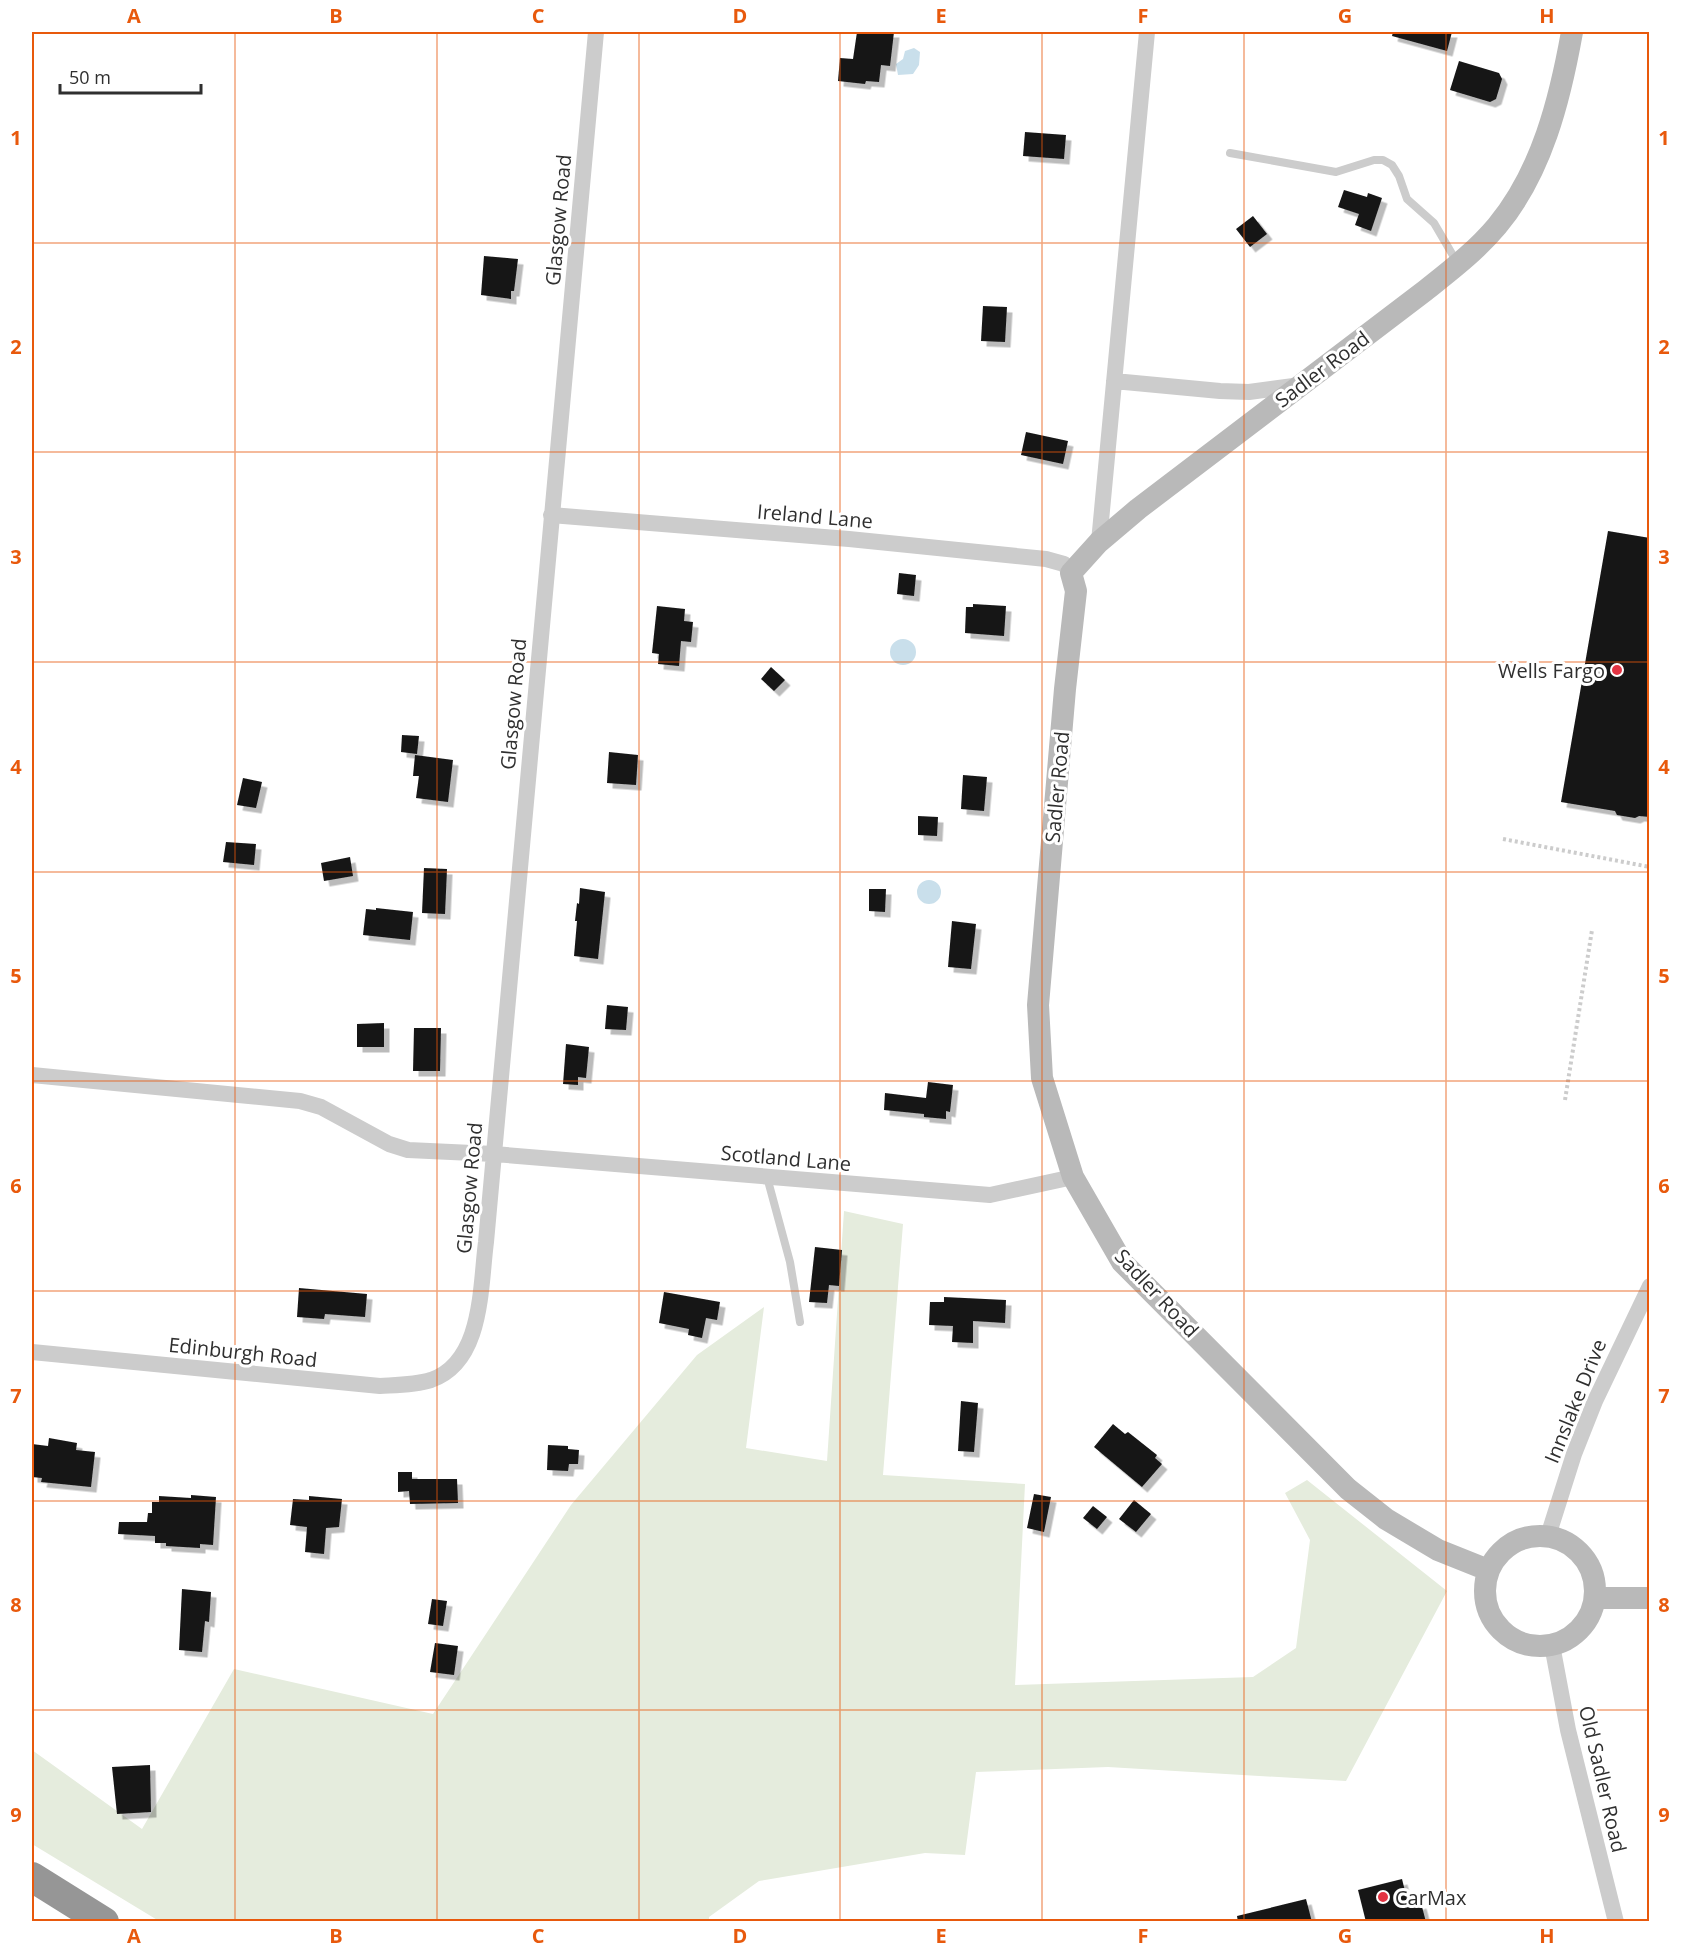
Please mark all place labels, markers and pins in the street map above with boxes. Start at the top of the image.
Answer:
place label: Wells Fargo [1498,657,1605,684]
marker: Wells Fargo [1610,663,1624,677]
place label: CarMax [1395,1884,1467,1911]
marker: CarMax [1376,1890,1390,1904]

